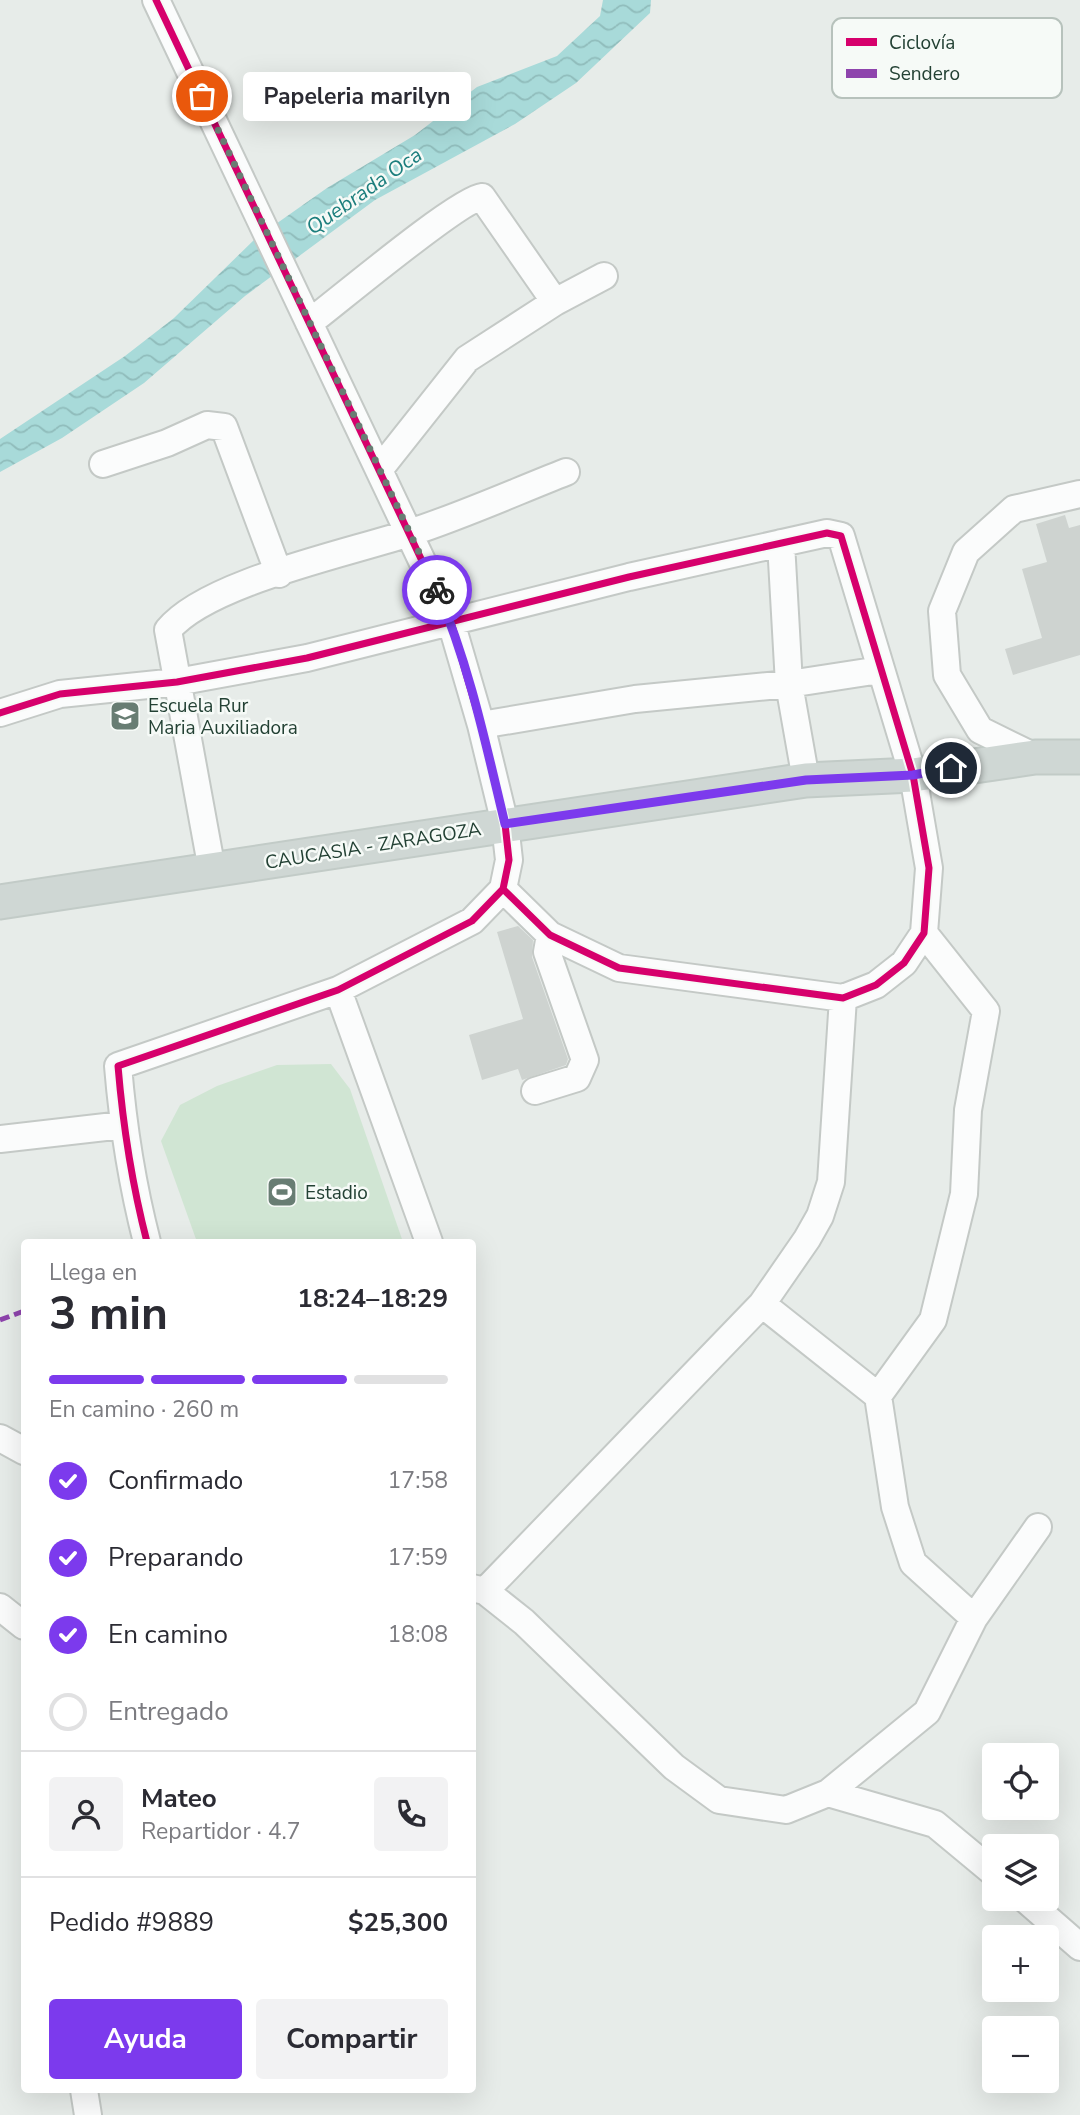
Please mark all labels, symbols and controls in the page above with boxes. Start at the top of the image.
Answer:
legend [832,18,1062,98]
text: Ciclovía [889,30,955,56]
text: Sendero [889,61,960,87]
pin [172,66,232,126]
callout: Papeleria marilyn [244,72,472,120]
icon: bag [183,77,221,115]
text: Papeleria marilyn [264,81,450,112]
water label: Quebrada Oca [300,141,428,241]
courier [402,555,472,625]
icon: bike [418,571,456,609]
place label: Escuela Rur Maria Auxiliadora [148,693,298,741]
school or university icon: Escuela Rur Maria Auxiliadora [108,699,142,733]
pin [921,738,981,798]
icon: home [932,749,970,787]
street label: CAUCASIA - ZARAGOZA [263,816,483,876]
sports icon: Estadio [265,1175,299,1209]
place label: Estadio [305,1180,368,1206]
text: Llega en [49,1257,137,1288]
text: 18:24–18:29 [297,1281,448,1316]
text: 3 min [49,1282,168,1345]
text: En camino · 260 m [49,1394,239,1425]
icon: check [49,1462,87,1500]
text: Confirmado [108,1463,243,1498]
text: 17:58 [388,1465,448,1496]
icon: check [49,1539,87,1577]
text: Preparando [108,1540,243,1575]
text: 17:59 [388,1542,448,1573]
icon: check [49,1616,87,1654]
text: En camino [108,1617,228,1652]
text: 18:08 [388,1619,448,1650]
text: Entregado [108,1694,229,1729]
map controls [982,1743,1059,2093]
button: locate [982,1743,1059,1820]
button: person [49,1777,123,1851]
button: phone [374,1777,448,1851]
text: Mateo [141,1781,217,1816]
text: Repartidor · 4.7 [141,1816,301,1847]
button: layers [982,1834,1059,1911]
text: Pedido #9889 [49,1905,214,1940]
text: $25,300 [348,1905,448,1940]
button: + [982,1925,1059,2002]
button: Ayuda [49,1999,242,2079]
button: Compartir [256,1999,448,2079]
button: − [982,2016,1059,2093]

